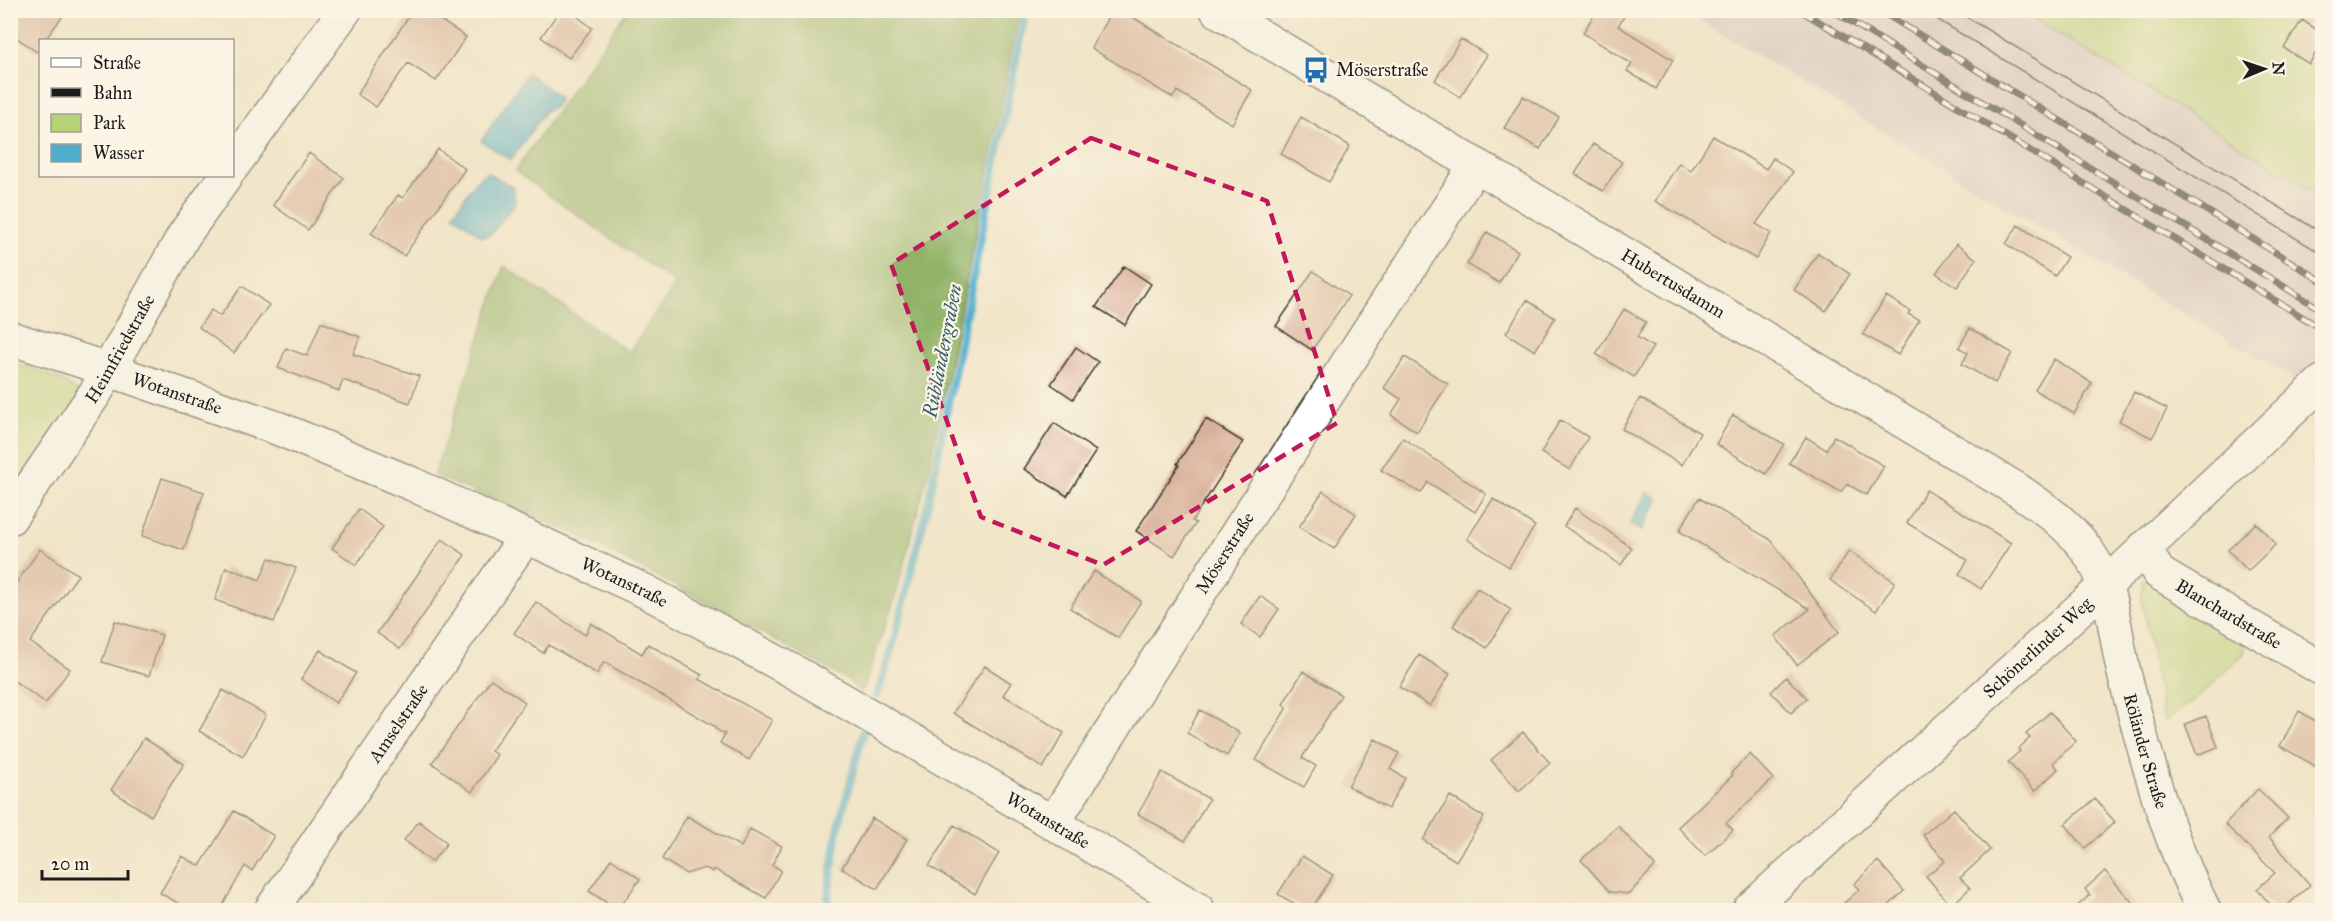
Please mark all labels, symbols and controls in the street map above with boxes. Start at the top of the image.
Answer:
legend [39,39,234,177]
north arrow [2234,39,2294,99]
text: Straße [93,52,141,74]
bus stop icon: Möserstraße [1301,55,1331,85]
place label: Möserstraße [1336,59,1428,81]
text: N [2269,61,2288,76]
text: Bahn [93,82,133,104]
text: Park [93,112,126,134]
text: Wasser [93,142,144,164]
street label: Hubertusdamm [1617,244,1729,323]
water label: Rübländergraben [917,282,967,421]
street label: Heimfriedstraße [81,291,159,407]
street label: Wotanstraße [129,368,225,419]
street label: Möserstraße [1191,508,1259,598]
street label: Wotanstraße [578,552,672,612]
street label: Blanchardstraße [2172,574,2286,654]
street label: Schönerlinder Weg [1978,592,2098,703]
street label: Amselstraße [363,680,433,768]
street label: Röländer Straße [2119,691,2173,811]
street label: Wotanstraße [1002,787,1094,854]
scale bar [42,843,128,881]
text: 20 m [51,853,89,875]

